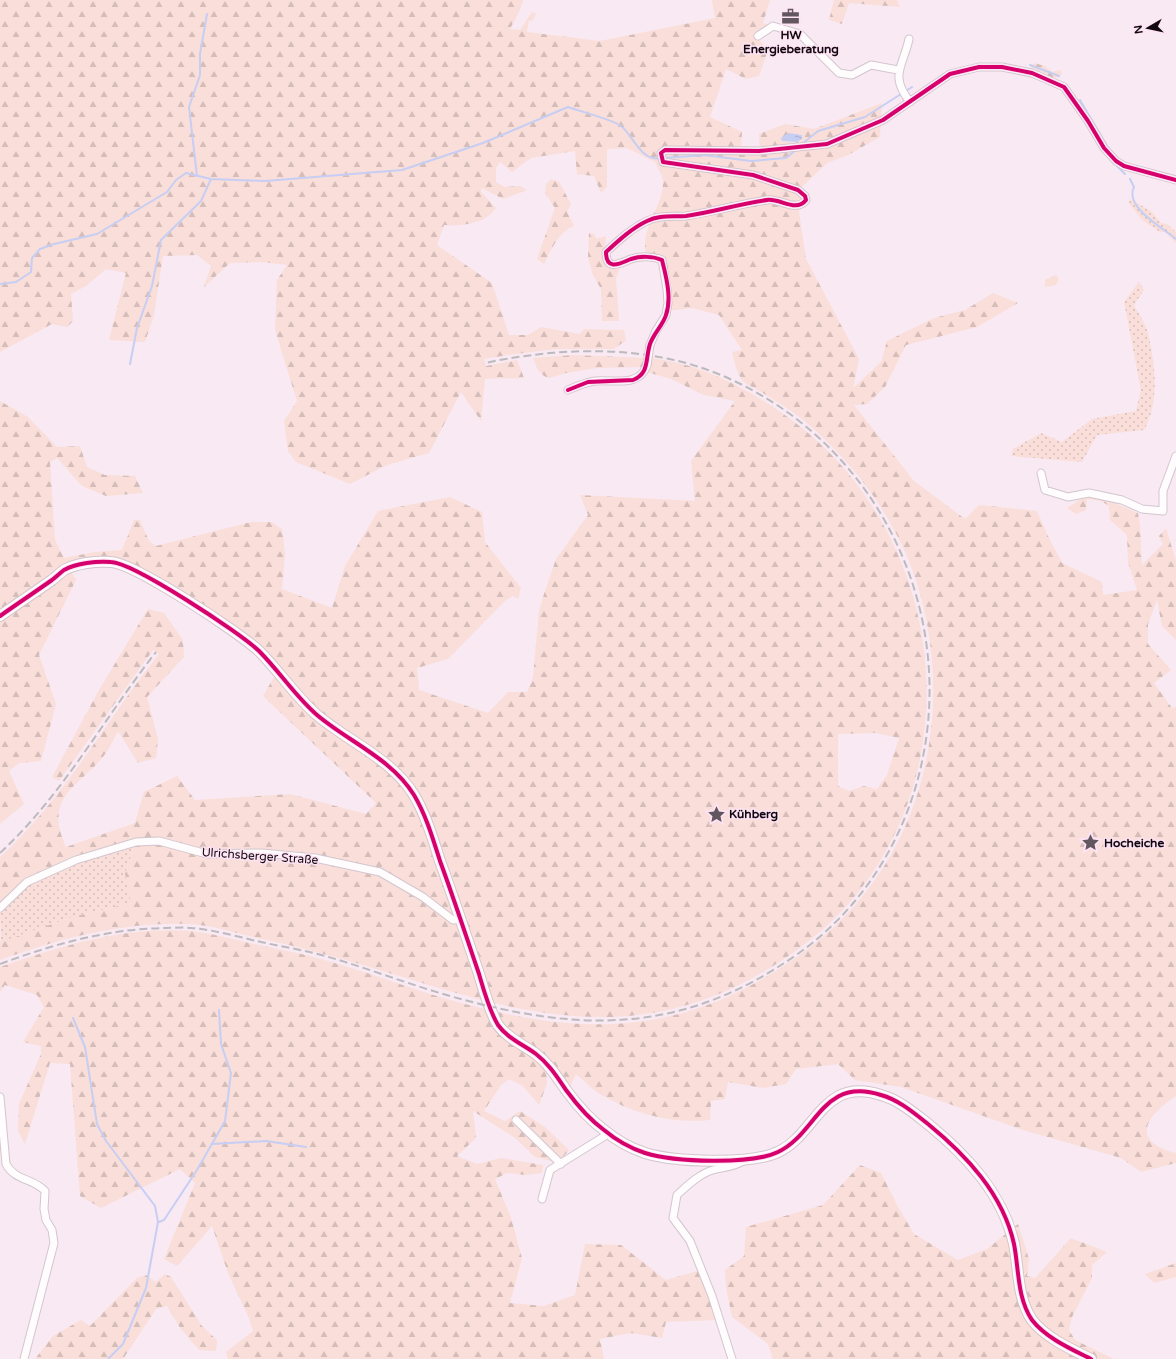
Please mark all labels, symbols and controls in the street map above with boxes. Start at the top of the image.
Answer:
office icon: HW Energieberatung [781,6,801,26]
north arrow [1128,8,1168,48]
text: N [1132,24,1146,35]
place label: HW Energieberatung [743,28,839,57]
place icon: Kühberg [706,804,726,824]
place label: Kühberg [729,807,778,822]
place icon: Hocheiche [1081,833,1101,853]
place label: Hocheiche [1104,836,1164,850]
street label: Ulrichsberger Straße [201,845,319,867]

